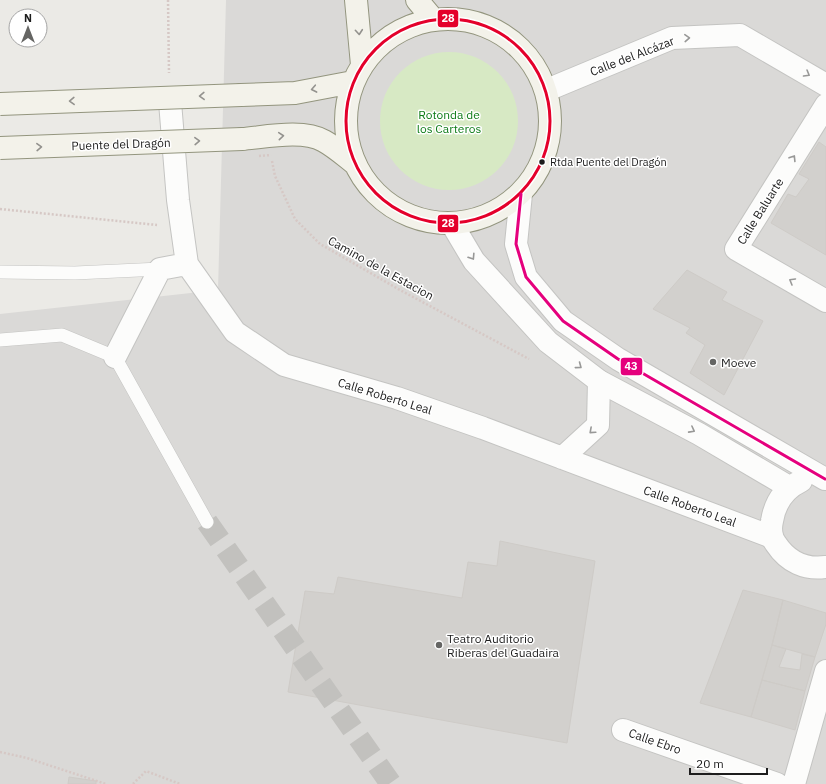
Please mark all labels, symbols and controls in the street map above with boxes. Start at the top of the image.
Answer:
north arrow [8,8,48,48]
line badge: 28 [437,9,459,28]
text: N [24,11,32,25]
text: 28 [441,11,455,25]
one-way arrow [354,29,363,35]
street label: Calle del Alcázar [588,33,677,79]
one-way arrow [684,33,690,42]
one-way arrow [803,69,810,76]
one-way arrow [311,85,318,93]
one-way arrow [199,92,205,100]
one-way arrow [69,97,75,105]
park label: Rotonda de los Carteros [417,107,481,136]
one-way arrow [278,131,284,140]
street label: Puente del Dragón [71,135,171,153]
one-way arrow [194,137,200,145]
one-way arrow [36,143,42,151]
place label: Rtda Puente del Dragón [550,155,667,169]
one-way arrow [788,155,796,162]
marker: Rtda Puente del Dragón [537,157,547,167]
street label: Calle Baluarte [734,175,787,247]
line badge: 28 [437,214,459,233]
text: 28 [441,216,455,230]
street label: Camino de la Estacion [326,233,436,303]
one-way arrow [467,253,475,260]
one-way arrow [789,279,796,286]
place label: Moeve [721,355,757,370]
line badge: 43 [620,357,643,376]
marker: Moeve [708,357,718,367]
text: 43 [624,359,638,373]
one-way arrow [575,361,582,368]
street label: Calle Roberto Leal [336,375,434,417]
one-way arrow [688,425,695,433]
one-way arrow [589,426,597,434]
street label: Calle Roberto Leal [641,482,739,530]
place label: Teatro Auditorio Riberas del Guadaira [447,631,560,660]
marker: Teatro Auditorio Riberas del Guadaira [434,640,444,650]
street label: Calle Ebro [627,725,684,757]
scale bar [690,750,767,776]
text: 20 m [696,756,724,771]

